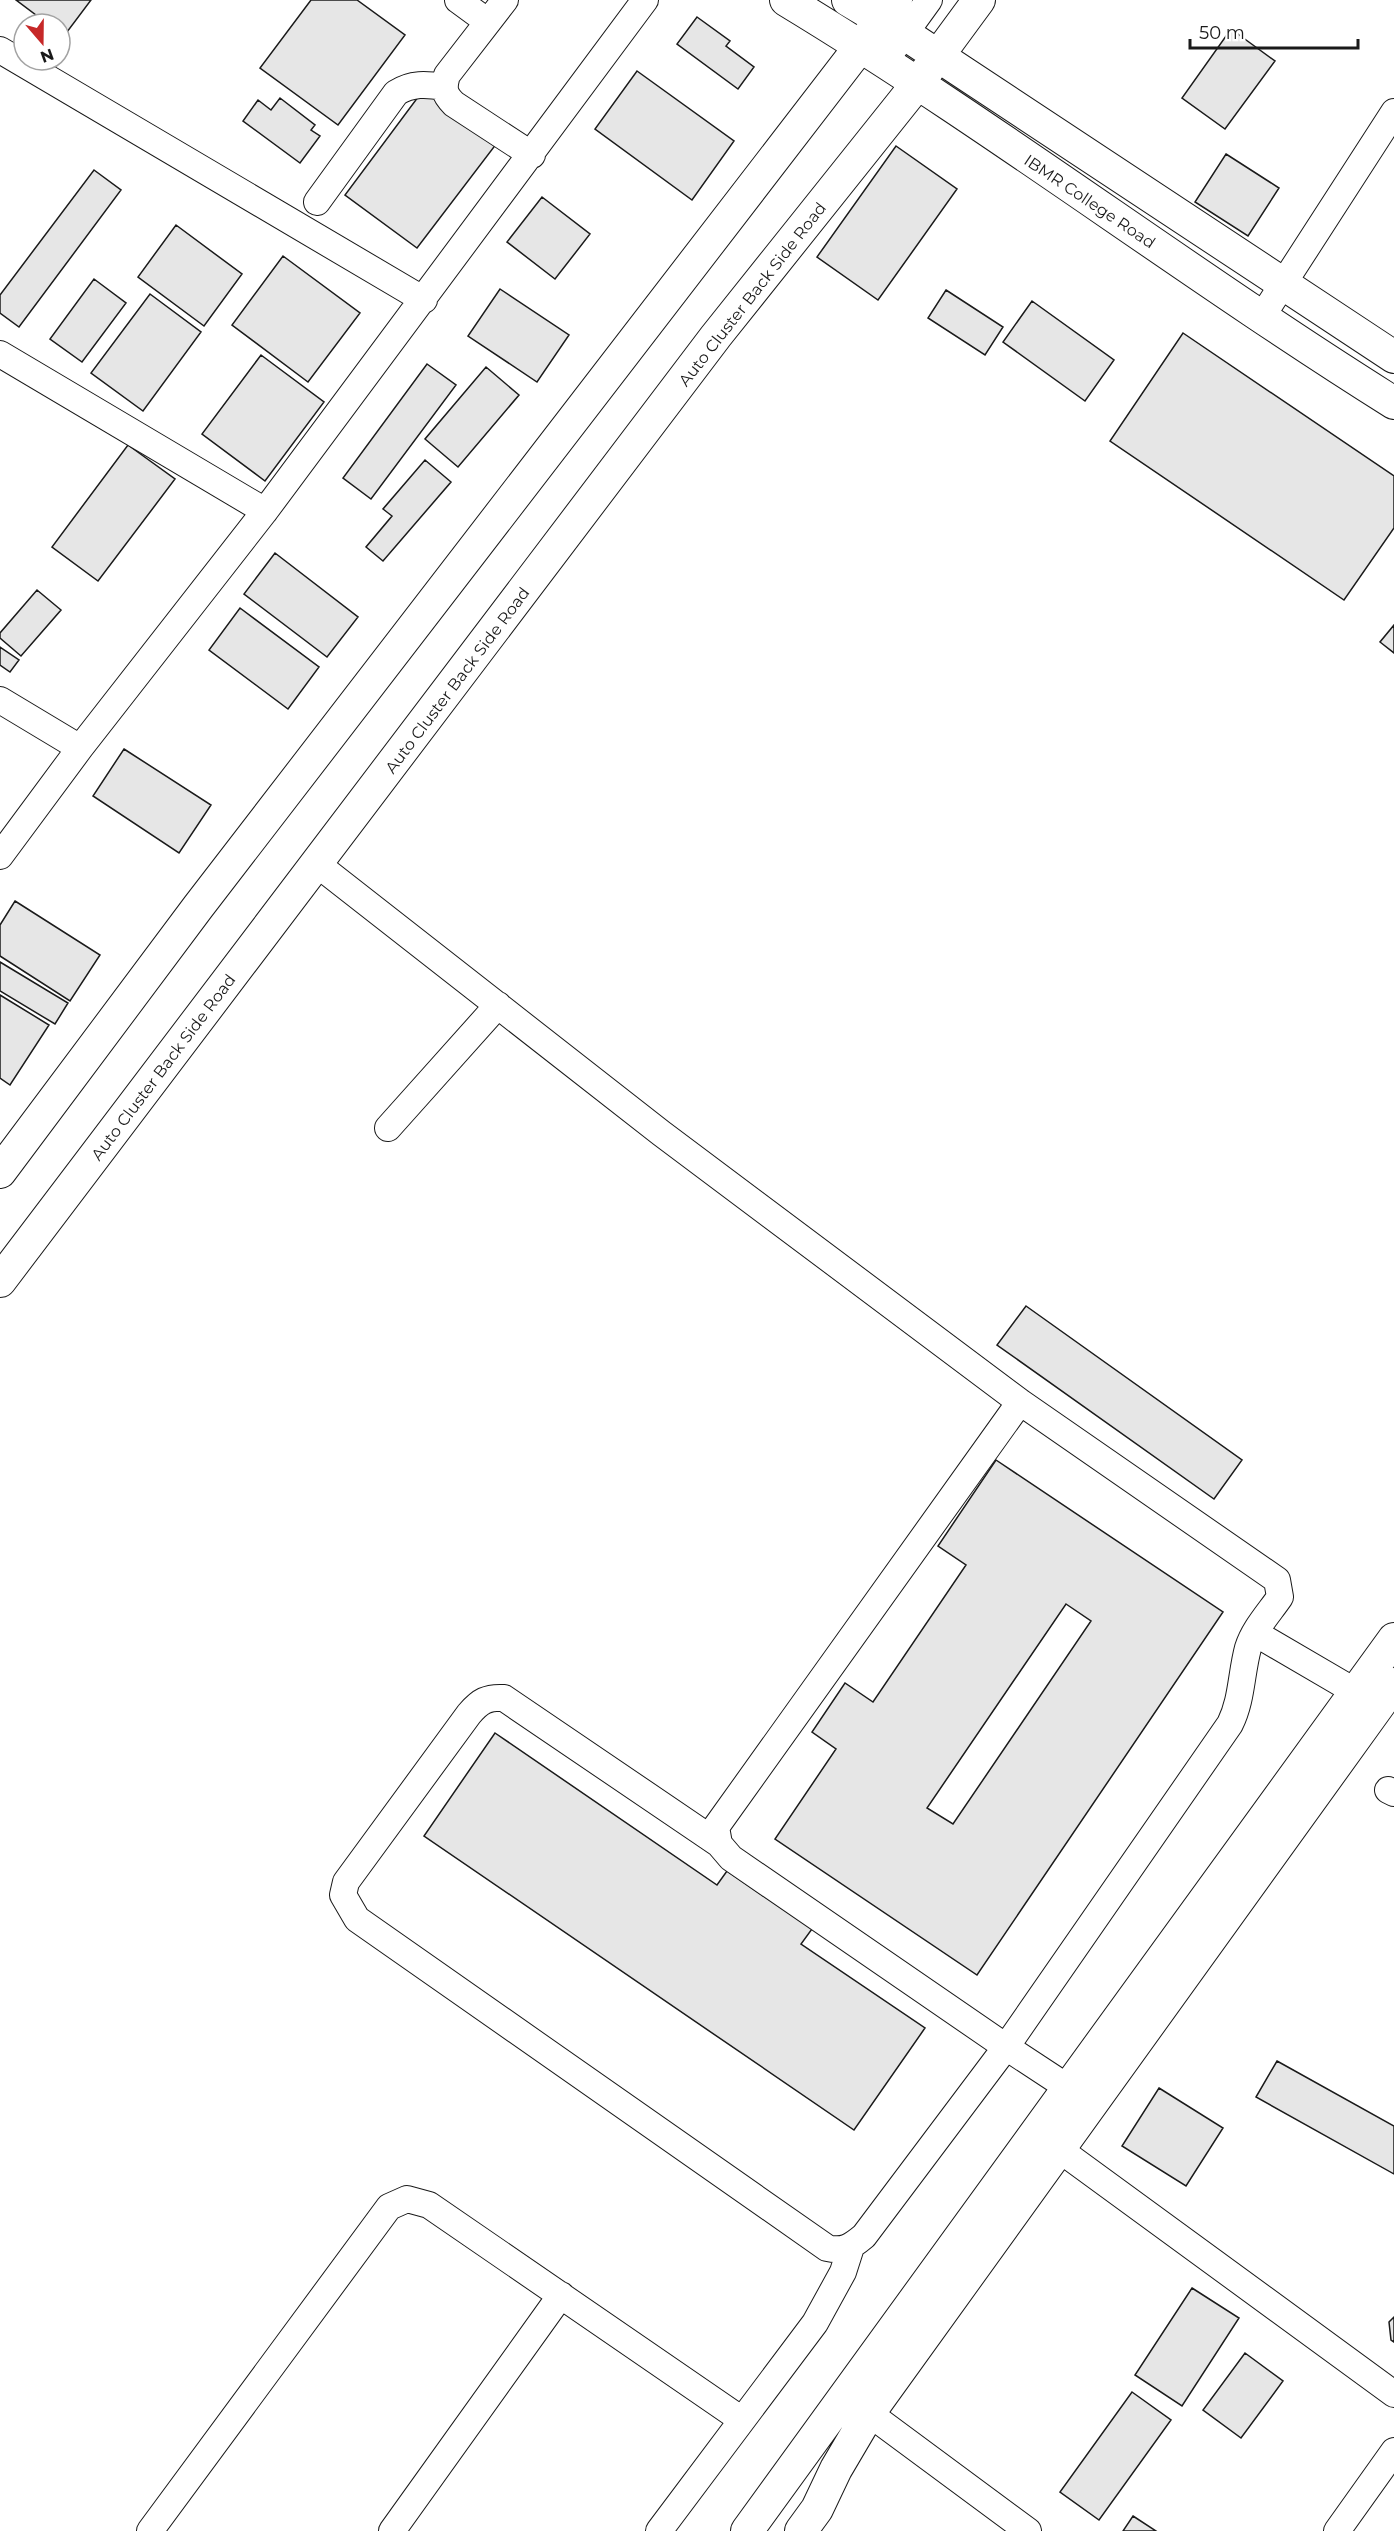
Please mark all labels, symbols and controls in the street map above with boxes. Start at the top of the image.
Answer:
north arrow [12,12,72,72]
scale bar [1190,12,1358,50]
text: 50 m [1199,22,1245,44]
text: N [38,44,56,67]
street label: IBMR College Road [1021,151,1159,252]
street label: Auto Cluster Back Side Road [675,199,830,390]
street label: Auto Cluster Back Side Road [381,584,534,777]
street label: Auto Cluster Back Side Road [87,971,240,1164]

